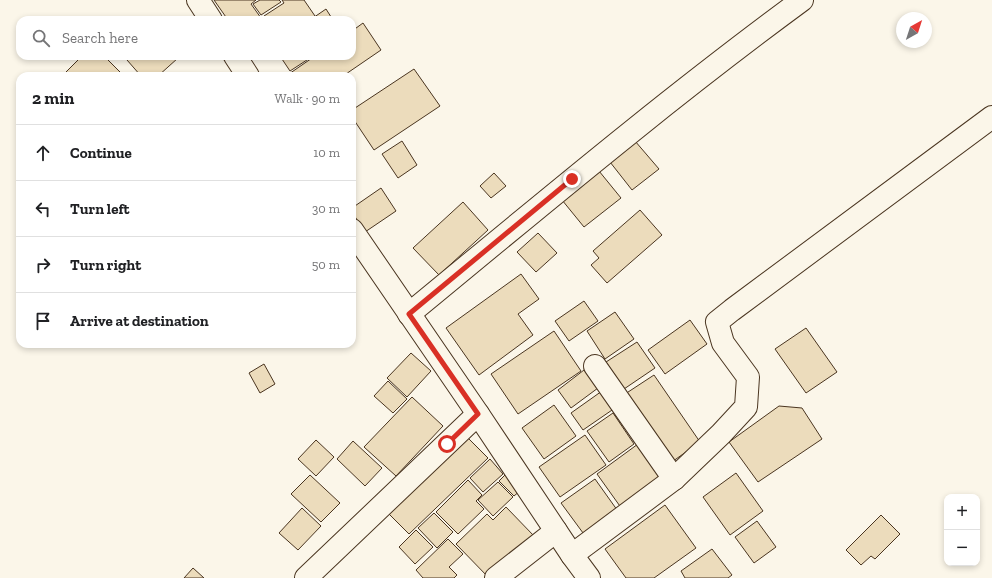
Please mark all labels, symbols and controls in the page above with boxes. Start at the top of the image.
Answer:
north arrow [896,12,932,48]
search box [16,16,356,60]
icon: search [30,27,52,49]
text: Search here [62,29,138,47]
text: 2 min [32,88,74,108]
text: Walk · 90 m [275,91,340,106]
icon: ahead [32,142,54,164]
text: Continue [70,144,132,162]
text: 10 m [313,145,340,160]
route end [563,170,581,188]
icon: left [32,198,54,220]
text: Turn left [70,200,130,218]
text: 30 m [312,201,340,216]
icon: right [32,254,54,276]
text: Turn right [70,256,141,274]
text: 50 m [312,257,340,272]
icon: arrive [32,310,54,332]
text: Arrive at destination [70,312,209,330]
route start [438,435,456,453]
map controls [944,494,980,566]
button: + [944,494,980,530]
button: − [944,530,980,566]

